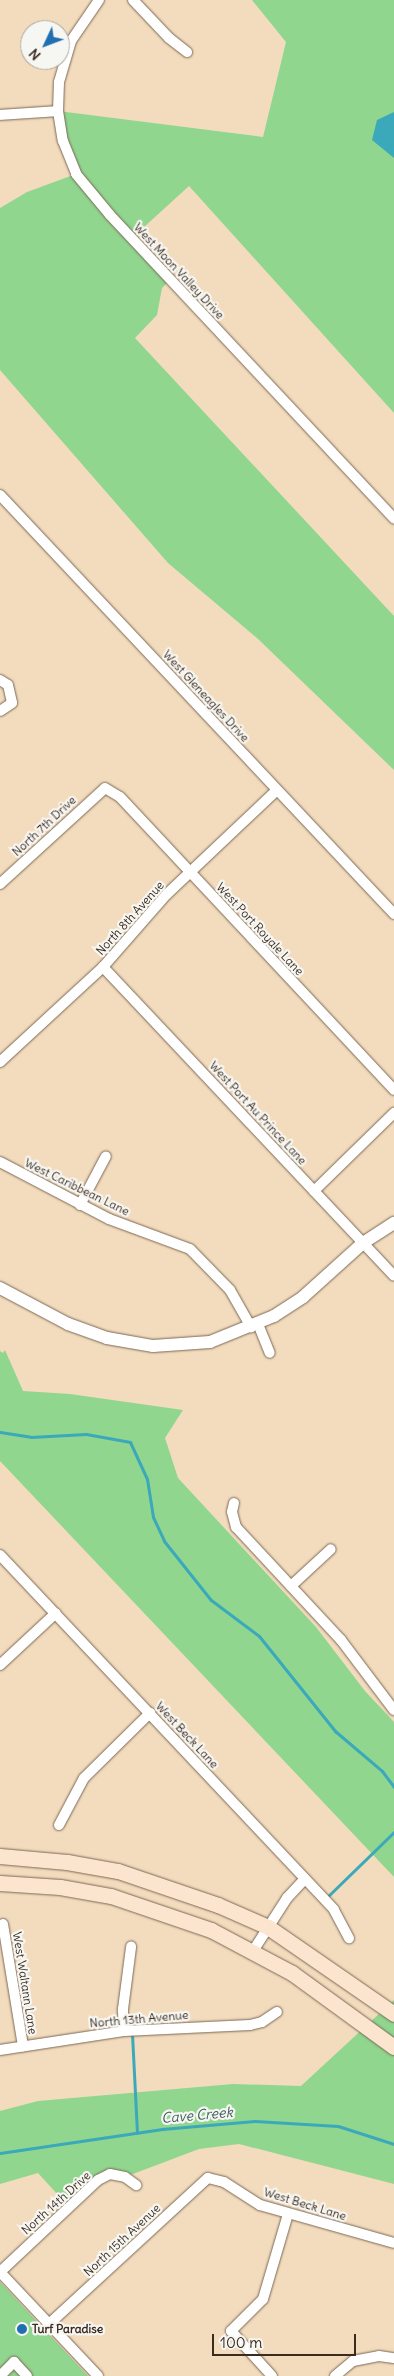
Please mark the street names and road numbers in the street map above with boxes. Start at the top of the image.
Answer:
street label: West Moon Valley Drive [131,220,227,322]
street label: West Gleneagles Drive [160,647,252,745]
street label: North 7th Drive [9,793,79,859]
street label: North 8th Avenue [93,878,167,958]
street label: West Port Royale Lane [213,880,307,978]
street label: West Port Au Prince Lane [206,1058,310,1168]
street label: West Caribbean Lane [22,1155,132,1219]
street label: West Beck Lane [153,1699,221,1771]
street label: West Waltann Lane [10,1931,40,2035]
street label: North 13th Avenue [89,2008,189,2030]
street label: North 14th Drive [19,2168,93,2238]
street label: West Beck Lane [262,2185,348,2223]
street label: North 15th Avenue [81,2201,163,2279]

